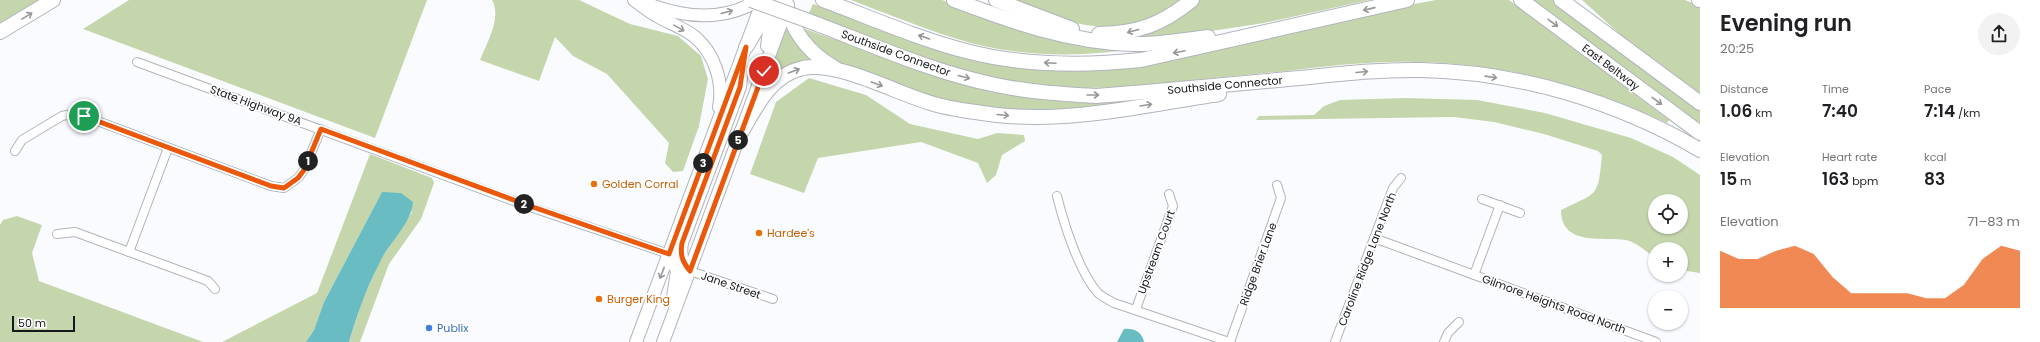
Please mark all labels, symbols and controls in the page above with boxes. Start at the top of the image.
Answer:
one-way arrow [1363,5,1376,13]
one-way arrow [721,8,734,15]
text: Evening run [1720,8,1852,39]
one-way arrow [21,12,33,20]
button: share [1978,13,2020,55]
one-way arrow [1547,19,1558,28]
one-way arrow [673,25,685,33]
street label: Southside Connector [839,26,953,80]
one-way arrow [1127,28,1140,35]
one-way arrow [918,32,930,40]
text: 20:25 [1720,39,1754,58]
street label: East Beltway [1579,40,1644,95]
one-way arrow [1173,48,1186,56]
pin [747,54,781,88]
icon: check [753,60,775,82]
one-way arrow [1044,60,1057,67]
one-way arrow [787,67,799,75]
one-way arrow [1355,69,1368,76]
street label: Southside Connector [1167,72,1283,98]
one-way arrow [1484,73,1497,81]
one-way arrow [958,74,971,81]
street label: State Highway 9A [208,81,305,129]
one-way arrow [871,81,883,89]
text: Distance [1720,81,1768,97]
text: Time [1822,81,1849,97]
text: Pace [1924,81,1951,97]
one-way arrow [1086,91,1099,99]
one-way arrow [1651,97,1662,105]
pin [67,99,101,133]
text: 1.06 [1720,99,1752,123]
text: 7:40 [1822,99,1858,123]
text: 7:14 [1924,99,1955,123]
one-way arrow [1139,101,1152,109]
icon: arrive [73,105,95,127]
text: km [1752,105,1772,121]
text: /km [1955,105,1980,121]
one-way arrow [996,112,1009,119]
pin: 5 [728,130,748,150]
text: 5 [734,132,742,148]
text: Elevation [1720,149,1770,165]
text: Heart rate [1822,149,1877,165]
text: kcal [1924,149,1946,165]
pin: 1 [298,151,318,171]
text: 1 [306,153,310,169]
pin: 3 [693,153,713,173]
text: 3 [700,155,706,171]
text: 15 [1720,167,1737,191]
text: 163 [1822,167,1849,191]
text: 83 [1924,167,1945,191]
text: m [1737,173,1751,189]
text: bpm [1849,173,1878,189]
place label: Golden Corral [602,176,678,192]
marker: Golden Corral [589,179,599,189]
street label: Caroline Ridge Lane North [1334,190,1400,328]
pin: 2 [514,194,534,214]
map controls [1648,194,1688,330]
button: locate [1648,194,1688,234]
text: 2 [521,196,527,212]
street label: Upstream Court [1133,208,1179,296]
text: Elevation [1720,212,1779,231]
text: 71–83 m [1967,212,2020,231]
street label: Ridge Brier Lane [1236,220,1281,308]
place label: Hardee's [767,225,815,241]
marker: Hardee's [754,228,764,238]
button: + [1648,242,1688,282]
one-way arrow [657,266,665,278]
street label: Jane Street [699,267,763,303]
street label: Gilmore Heights Road North [1480,270,1628,338]
button: − [1648,290,1688,330]
place label: Burger King [607,291,670,307]
marker: Burger King [594,294,604,304]
scale bar [12,314,75,333]
text: 50 m [18,315,46,331]
place label: Publix [437,320,469,336]
marker: Publix [424,323,434,333]

